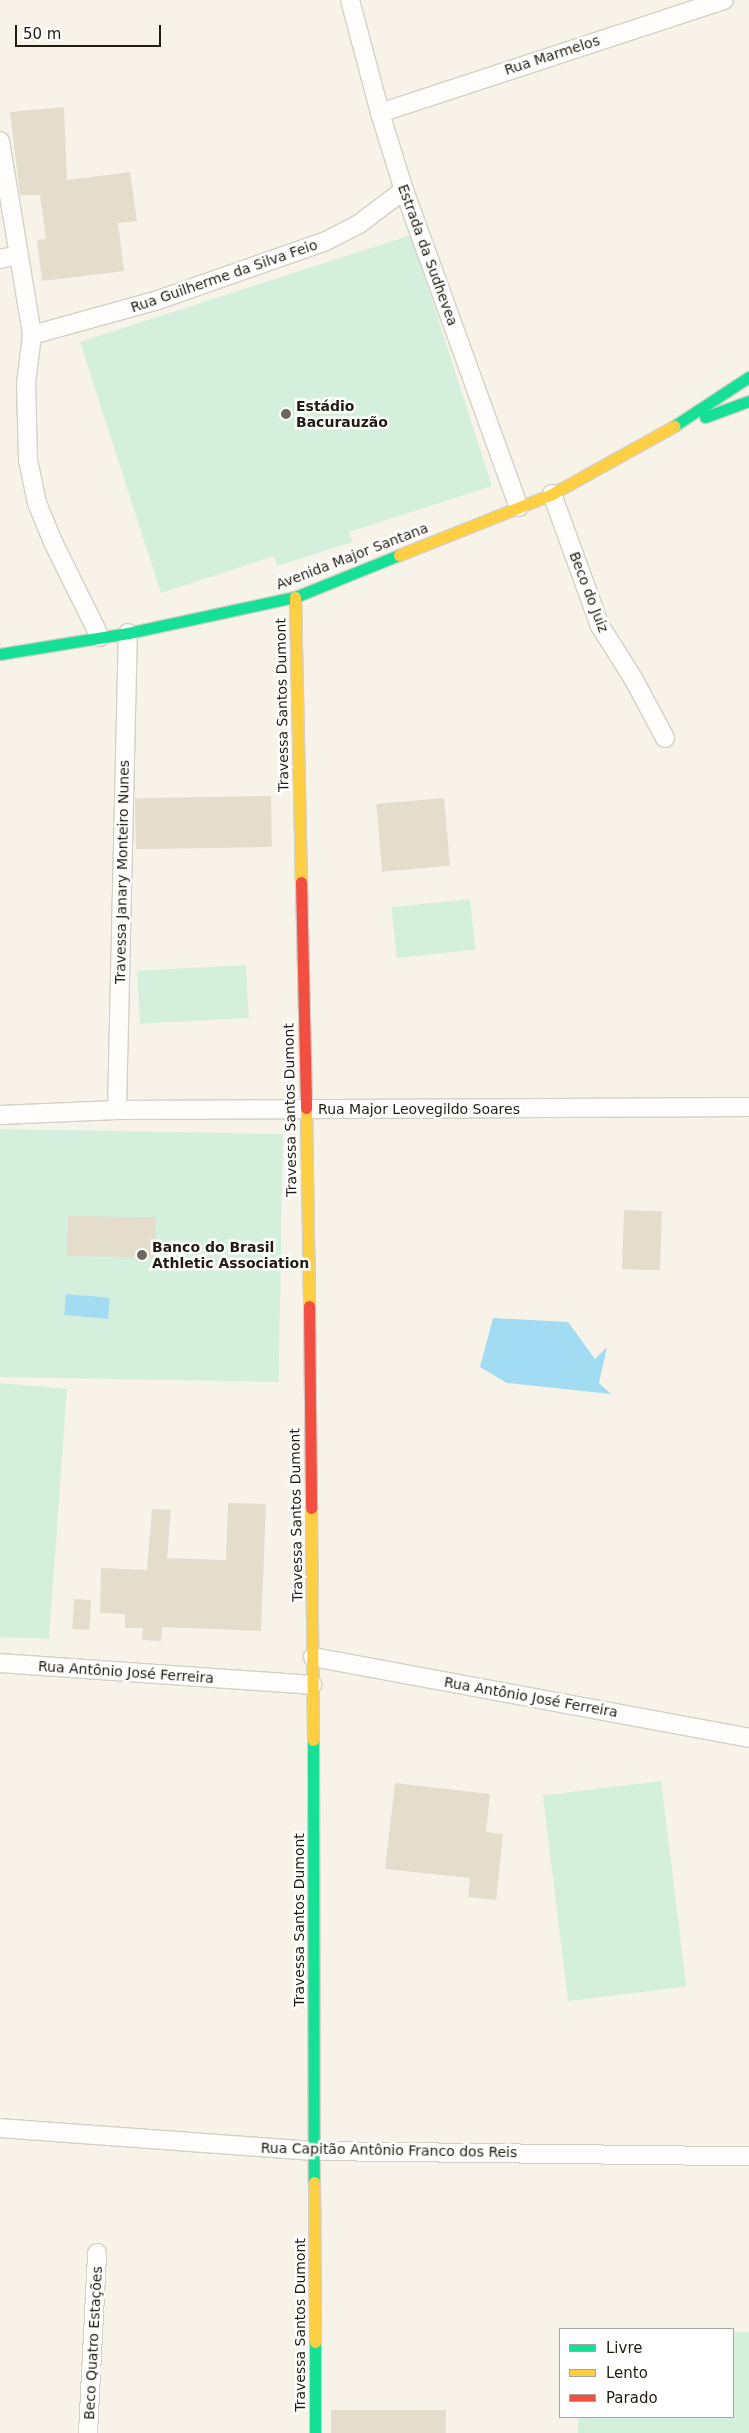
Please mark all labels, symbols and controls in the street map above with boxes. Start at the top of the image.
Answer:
scale bar [18,15,164,47]
text: 50 m [23,25,61,43]
street label: Rua Marmelos [502,32,602,78]
street label: Estrada da Sudhevea [395,182,461,328]
street label: Rua Guilherme da Silva Feio [128,236,320,316]
place label: Estádio Bacurauzão [296,398,388,431]
marker: Estádio Bacurauzão [280,408,292,420]
street label: Avenida Major Santana [274,519,430,593]
street label: Beco do Juiz [566,549,612,635]
street label: Travessa Santos Dumont [272,618,292,792]
street label: Travessa Janary Monteiro Nunes [112,760,132,984]
street label: Travessa Santos Dumont [280,1023,300,1197]
street label: Rua Major Leovegildo Soares [318,1101,520,1117]
place label: Banco do Brasil Athletic Association [152,1239,309,1272]
marker: Banco do Brasil Athletic Association [136,1249,148,1261]
street label: Travessa Santos Dumont [286,1428,306,1602]
street label: Rua Antônio José Ferreira [38,1657,214,1687]
street label: Rua Antônio José Ferreira [443,1673,619,1721]
street label: Travessa Santos Dumont [291,1833,307,2007]
street label: Rua Capitão Antônio Franco dos Reis [261,2139,517,2161]
street label: Travessa Santos Dumont [292,2238,308,2412]
street label: Beco Quatro Estações [81,2266,105,2420]
legend [559,2328,734,2418]
text: Livre [606,2339,642,2357]
text: Lento [606,2364,648,2382]
text: Parado [606,2389,658,2407]

